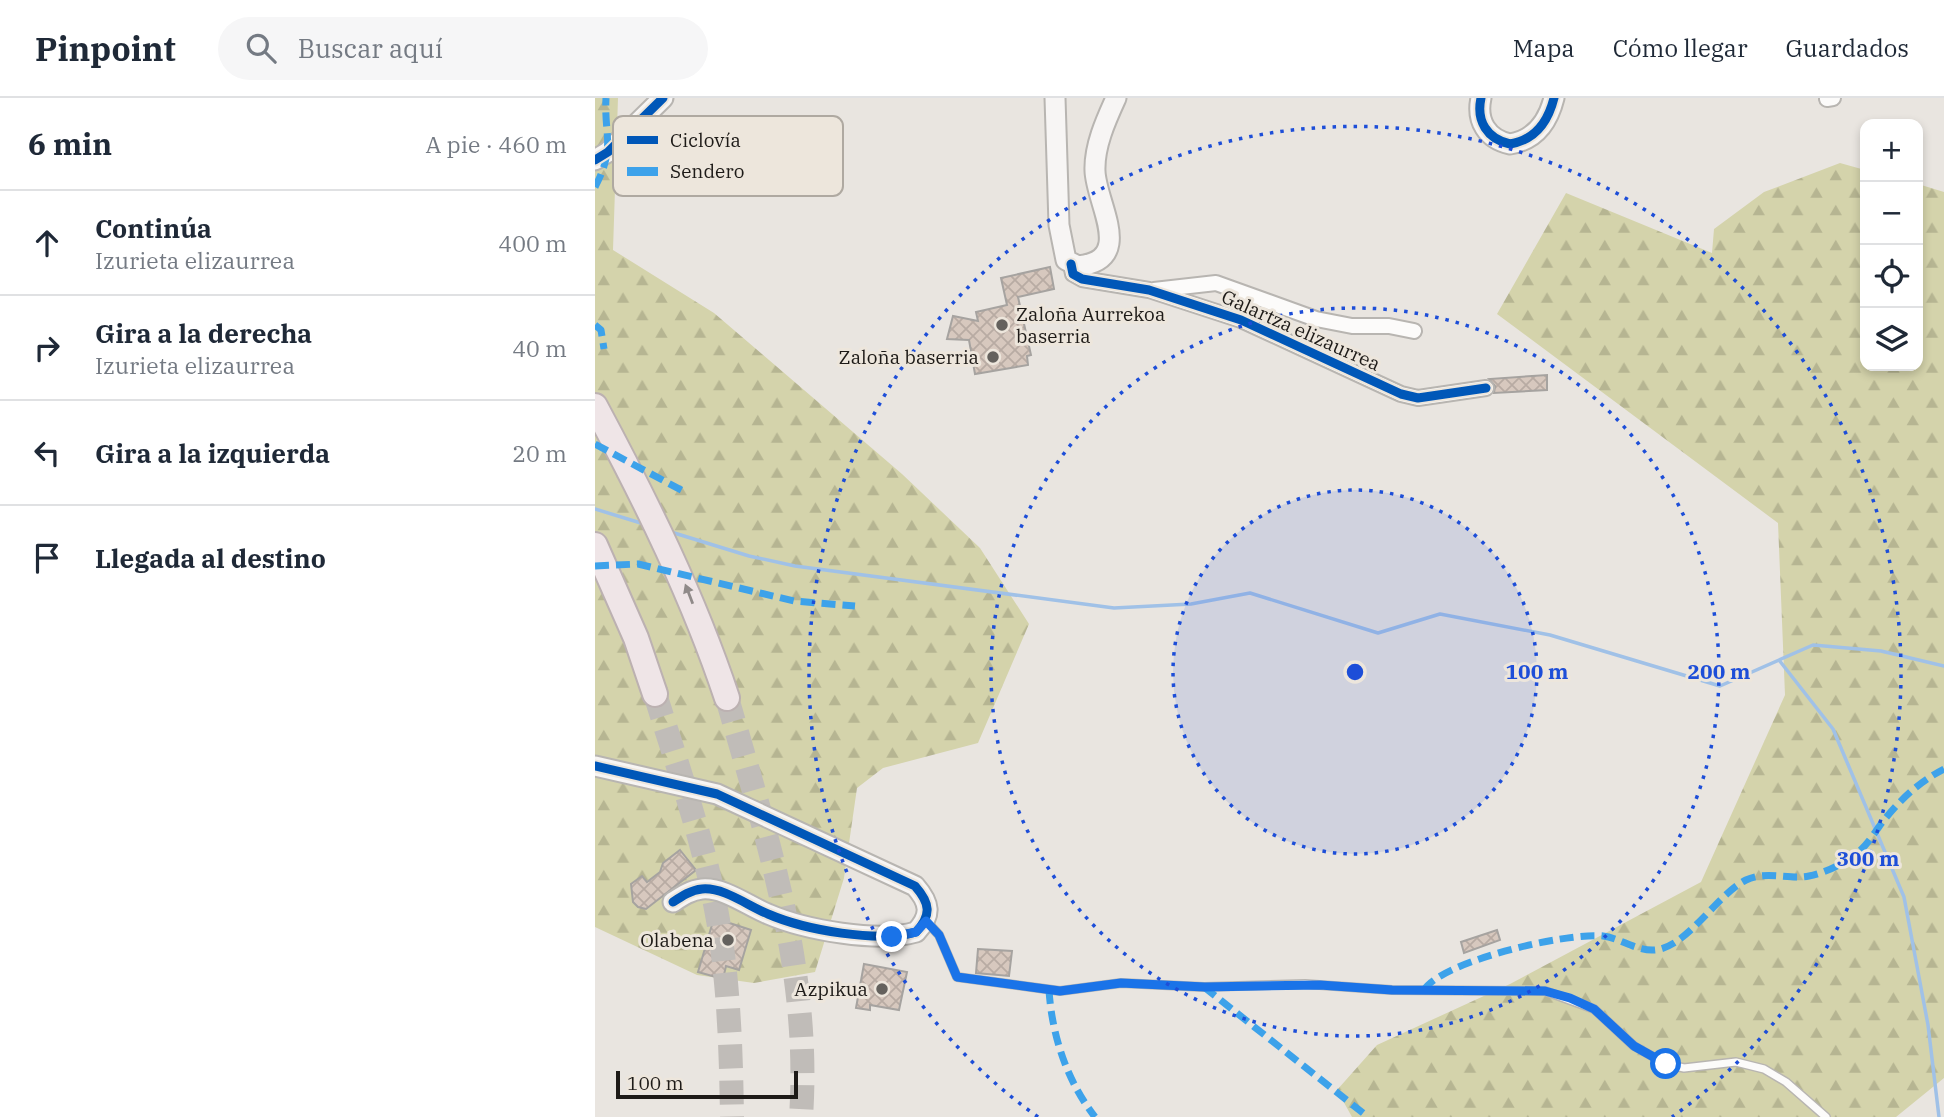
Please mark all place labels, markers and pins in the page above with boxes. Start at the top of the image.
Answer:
place label: Zaloña Aurrekoa baserria [1016,302,1165,348]
marker: Zaloña Aurrekoa baserria [994,317,1010,333]
place label: Zaloña baserria [839,345,979,369]
marker: Zaloña baserria [985,349,1001,365]
centre of rings [1343,660,1367,684]
place label: Olabena [640,928,714,952]
marker: Olabena [720,932,736,948]
place label: Azpikua [794,977,868,1001]
marker: Azpikua [874,981,890,997]

